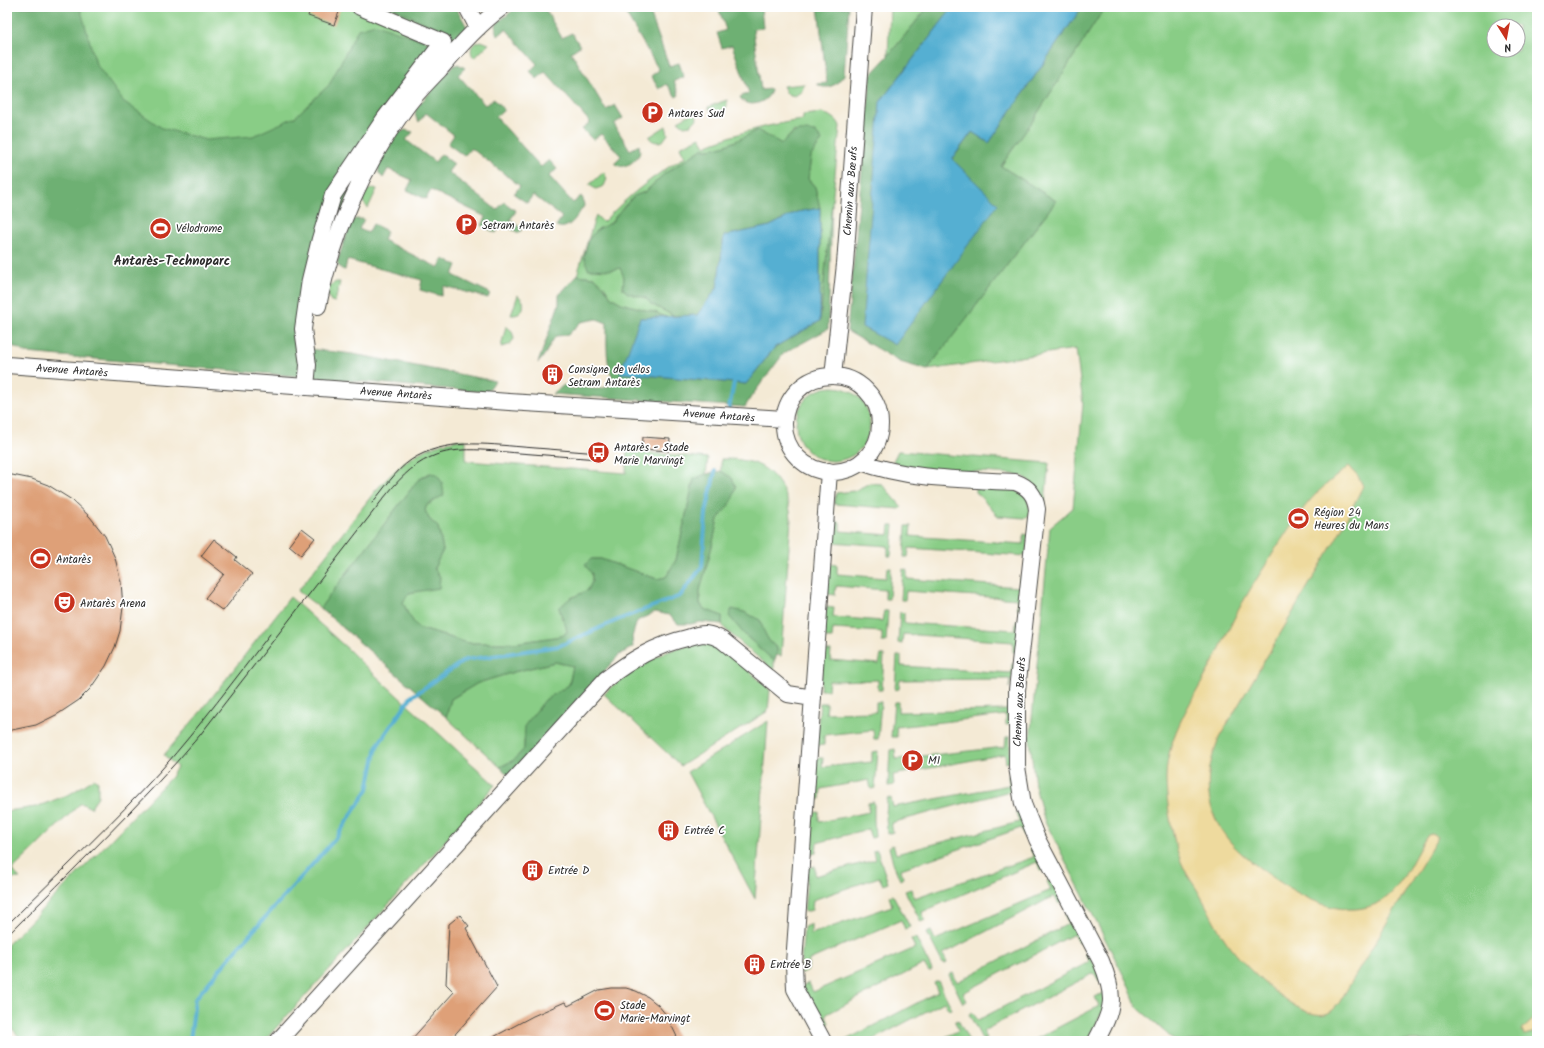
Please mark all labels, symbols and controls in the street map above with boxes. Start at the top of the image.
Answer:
north arrow [1486,18,1526,58]
text: N [1503,37,1513,56]
parking icon: Antares Sud [639,100,665,126]
place label: Antares Sud [668,105,725,123]
street label: Chemin aux Bœufs [839,145,863,236]
parking icon: Setram Antarès [454,212,480,238]
sports icon: Vélodrome [147,215,173,241]
place label: Setram Antarès [482,217,554,235]
place label: Vélodrome [176,220,222,238]
district label: Antarès-Technoparc [114,251,230,272]
street label: Avenue Antarès [35,360,109,383]
place label: Consigne de vélos Setram Antarès [568,361,650,392]
building icon: Consigne de vélos Setram Antarès [539,362,565,388]
street label: Avenue Antarès [359,383,433,406]
street label: Avenue Antarès [682,405,756,428]
place label: Antarès - Stade Marie Marvingt [614,439,689,470]
bus stop icon: Antarès - Stade Marie Marvingt [586,440,612,466]
place label: Région 24 Heures du Mans [1314,504,1389,535]
sports icon: Région 24 Heures du Mans [1286,505,1312,531]
sports icon: Antarès [28,546,54,572]
place label: Antarès [56,551,91,569]
theatre icon: Antarès Arena [52,590,78,616]
place label: Antarès Arena [80,595,146,613]
street label: Chemin aux Bœufs [1009,656,1031,747]
parking icon: M1 [900,747,926,773]
place label: M1 [928,752,940,770]
building icon: Entrée C [655,817,681,843]
place label: Entrée C [684,822,725,840]
building icon: Entrée D [519,857,545,883]
place label: Entrée D [548,862,589,880]
building icon: Entrée B [742,951,768,977]
place label: Entrée B [770,956,811,974]
place label: Stade Marie-Marvingt [620,997,691,1028]
sports icon: Stade Marie-Marvingt [591,998,617,1024]

